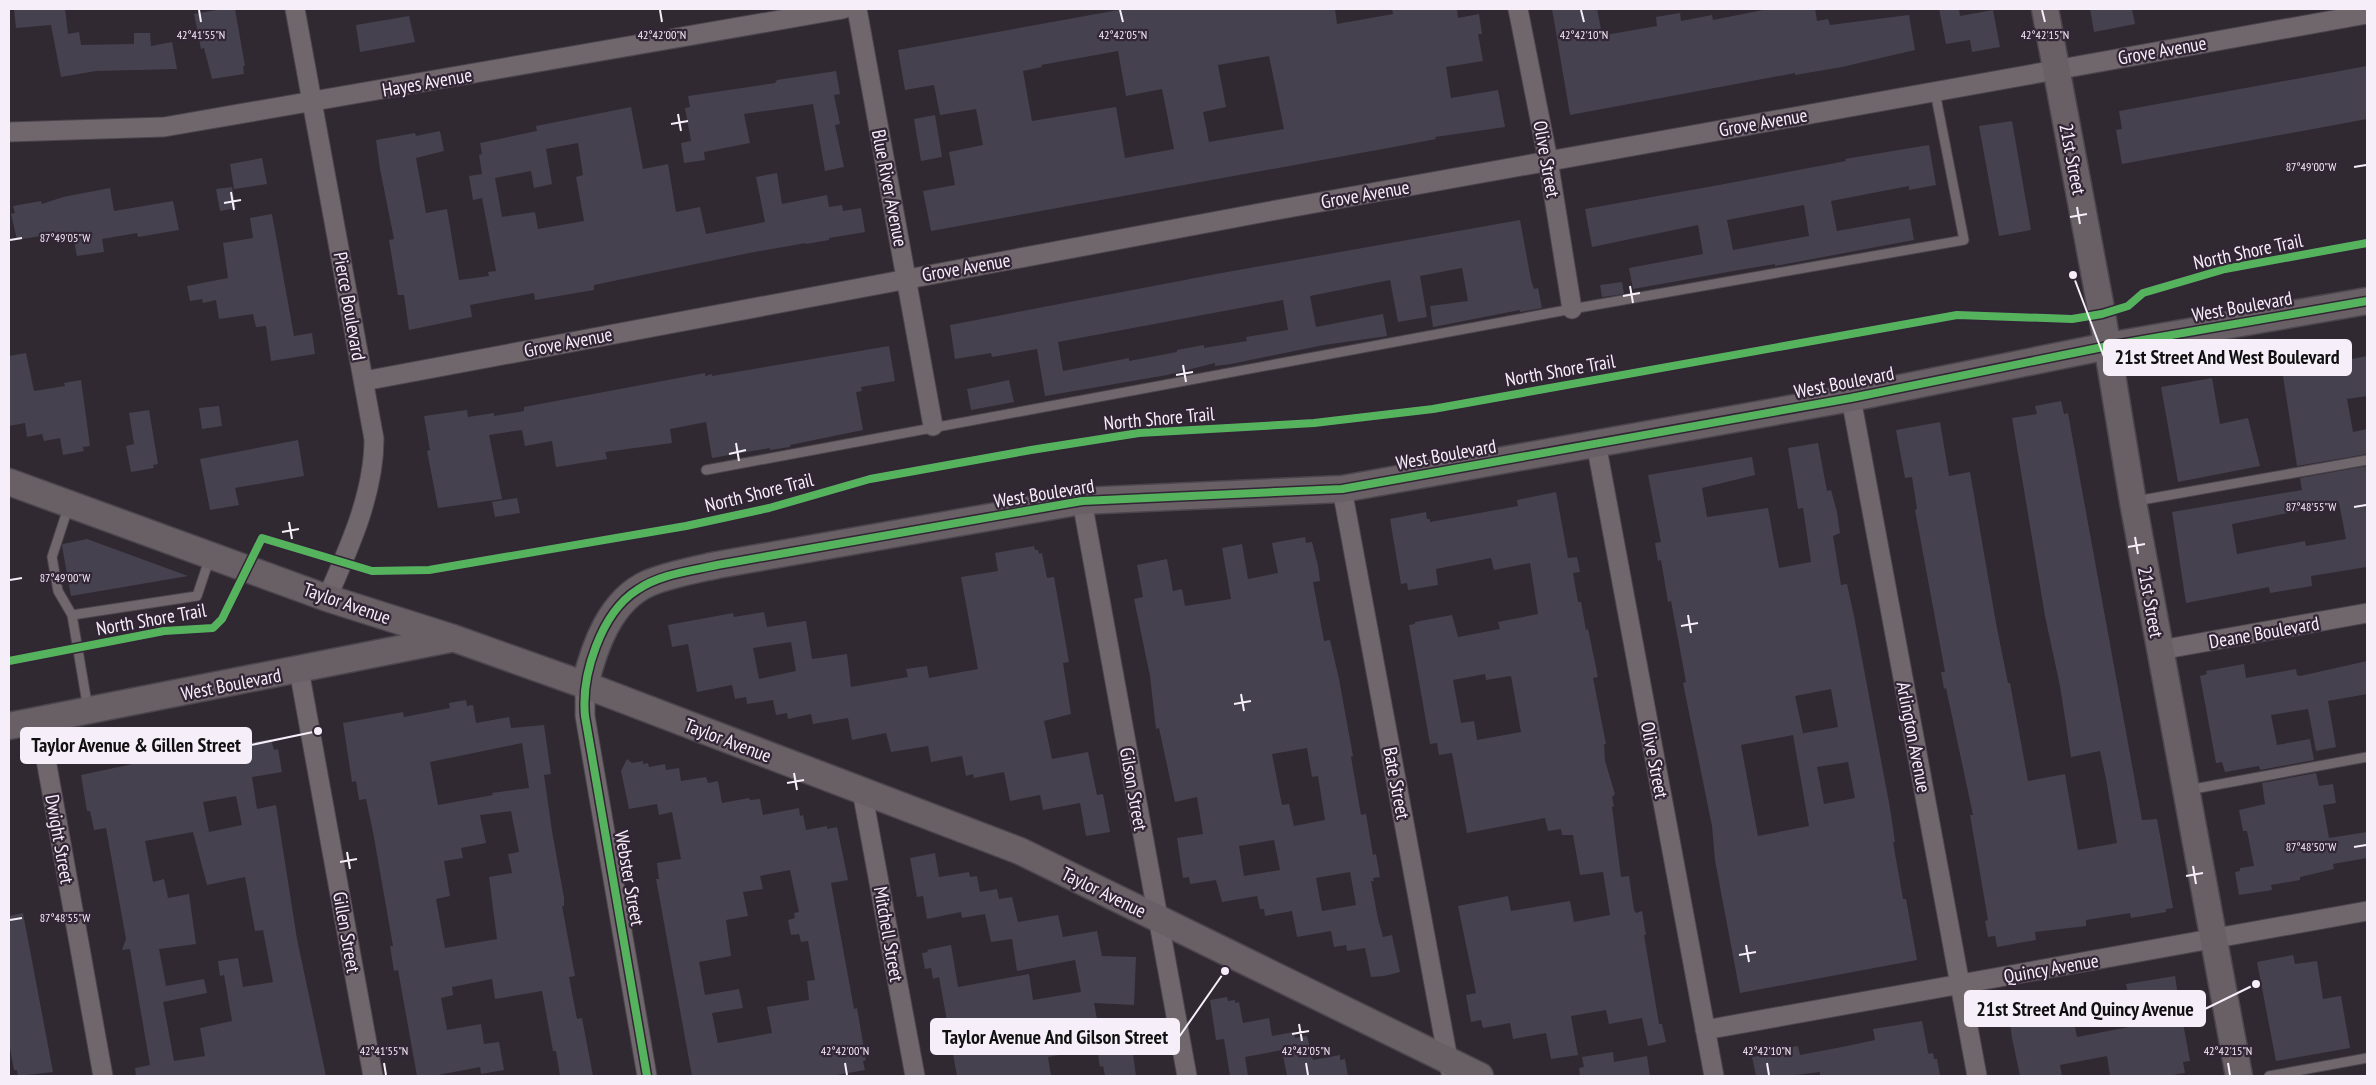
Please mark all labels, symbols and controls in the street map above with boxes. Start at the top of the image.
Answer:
text: 42°41'55"N [177,27,225,42]
text: 42°42'00"N [638,27,686,42]
text: 42°42'05"N [1099,27,1147,42]
text: 42°42'10"N [1560,27,1608,42]
text: 42°42'15"N [2021,27,2069,42]
street label: Grove Avenue [2116,30,2208,70]
street label: Hayes Avenue [380,62,474,102]
street label: Grove Avenue [1717,102,1809,142]
street label: Olive Street [1528,119,1566,200]
street label: 21st Street [2054,121,2092,197]
street label: Blue River Avenue [867,127,913,249]
text: 87°49'00"W [2286,159,2336,174]
street label: Grove Avenue [1319,174,1411,214]
street label: North Shore Trail [2191,228,2305,274]
text: 87°49'05"W [40,230,90,245]
street label: Grove Avenue [920,247,1012,287]
street label: Pierce Boulevard [329,250,371,362]
street label: West Boulevard [2190,285,2294,327]
street label: Grove Avenue [522,322,614,362]
callout: 21st Street And West Boulevard [2104,340,2351,375]
text: 21st Street And West Boulevard [2114,344,2340,370]
street label: North Shore Trail [1503,348,1617,391]
street label: West Boulevard [1792,361,1896,403]
street label: North Shore Trail [1103,401,1216,435]
street label: West Boulevard [1394,433,1498,475]
street label: North Shore Trail [702,467,816,517]
street label: West Boulevard [992,473,1096,513]
text: 87°48'55"W [2286,499,2336,514]
street label: 21st Street [2133,564,2169,640]
text: 87°49'00"W [40,570,90,585]
street label: Taylor Avenue [300,577,394,629]
street label: North Shore Trail [94,597,208,640]
street label: Deane Boulevard [2207,611,2321,653]
street label: West Boulevard [179,663,283,705]
street label: Arlington Avenue [1891,680,1937,795]
street label: Taylor Avenue [681,712,775,768]
street label: Olive Street [1636,720,1674,801]
callout: Taylor Avenue & Gillen Street [21,728,251,763]
text: Taylor Avenue & Gillen Street [31,732,241,758]
street label: Gilson Street [1115,745,1153,833]
street label: Bate Street [1378,745,1416,822]
street label: Dwight Street [40,792,80,886]
street label: Webster Street [610,829,650,928]
text: 87°48'50"W [2286,839,2336,854]
street label: Taylor Avenue [1058,861,1150,923]
street label: Mitchell Street [869,884,909,984]
street label: Gillen Street [328,890,366,975]
text: 87°48'55"W [40,910,90,925]
street label: Quincy Avenue [2002,948,2100,988]
callout: 21st Street And Quincy Avenue [1965,991,2205,1026]
text: 21st Street And Quincy Avenue [1976,996,2194,1022]
callout: Taylor Avenue And Gilson Street [931,1019,1179,1054]
text: Taylor Avenue And Gilson Street [942,1024,1168,1050]
text: 42°41'55"N [360,1043,408,1058]
text: 42°42'00"N [821,1043,869,1058]
text: 42°42'05"N [1282,1043,1330,1058]
text: 42°42'10"N [1743,1043,1791,1058]
text: 42°42'15"N [2204,1043,2252,1058]

